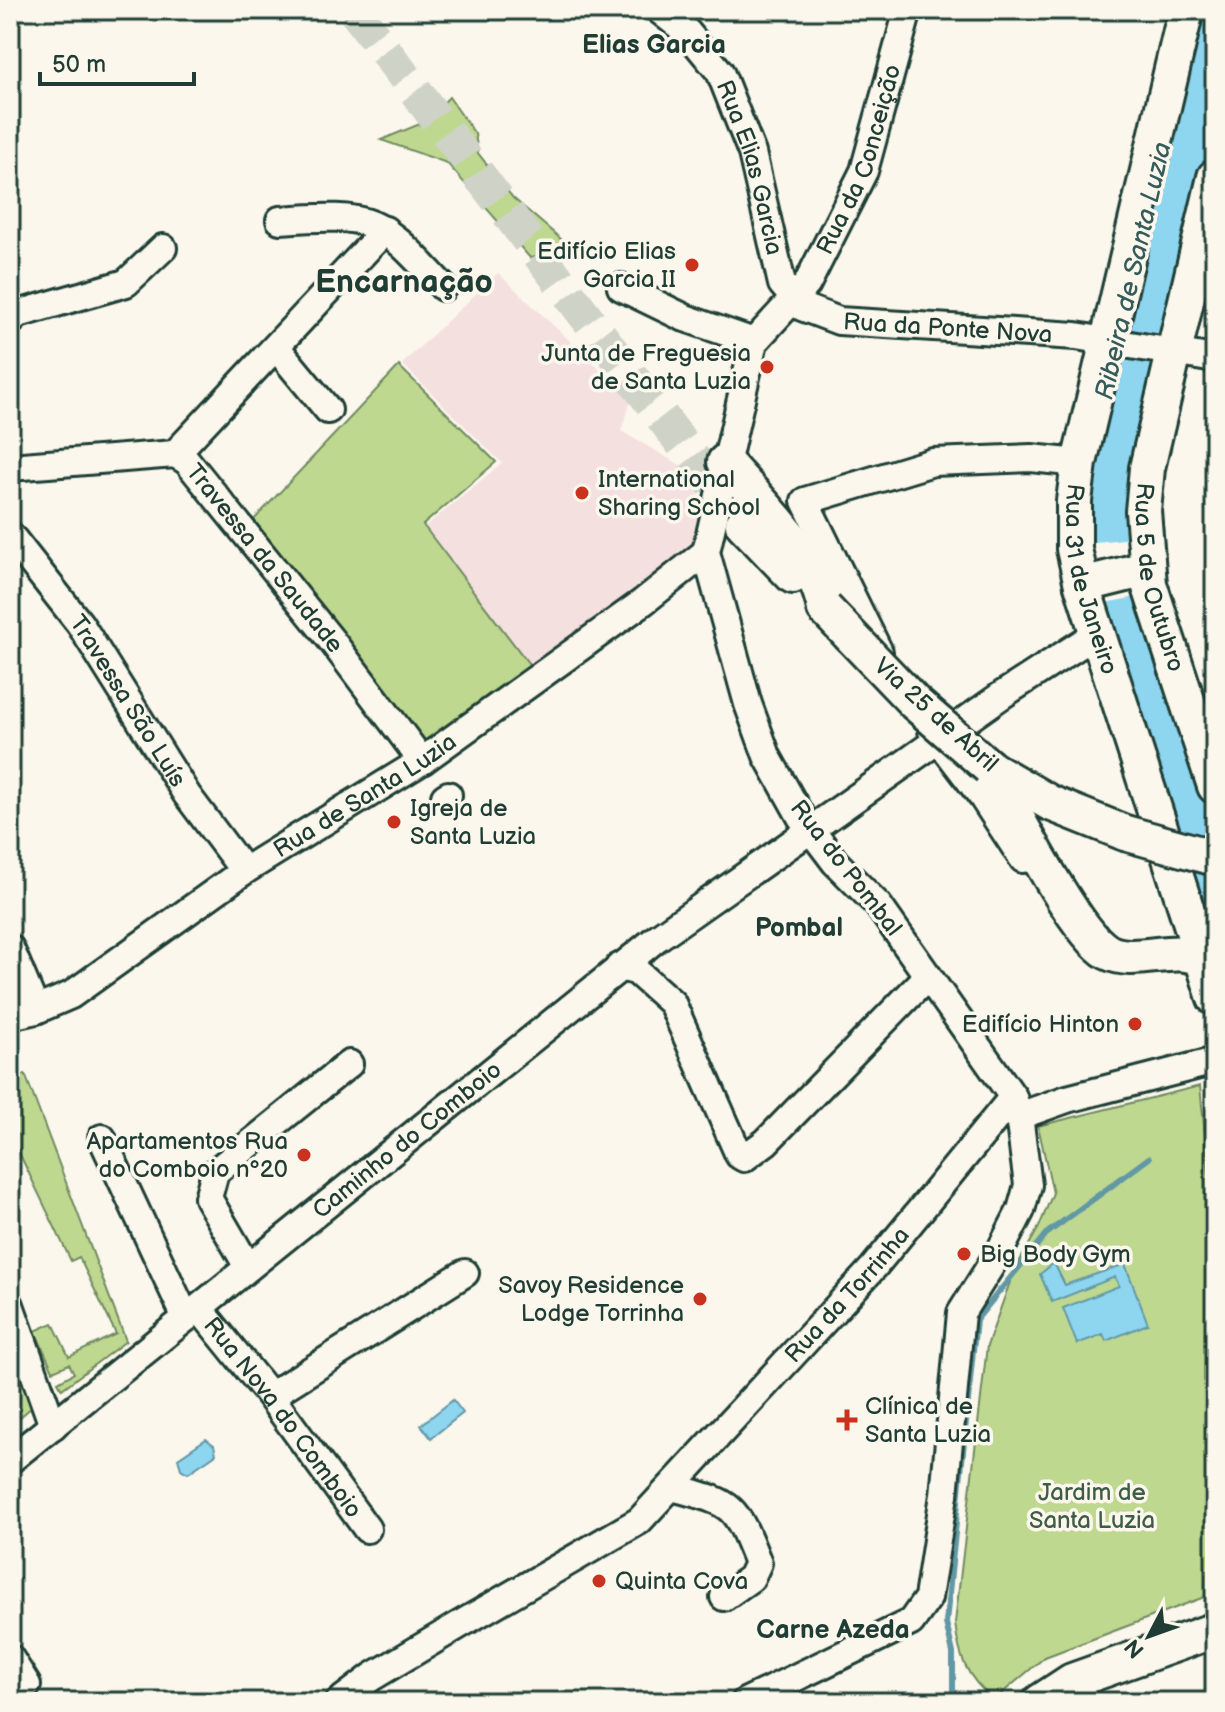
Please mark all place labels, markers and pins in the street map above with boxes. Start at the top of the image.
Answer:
place label: Edifício Elias Garcia II [537,237,676,294]
marker: Edifício Elias Garcia II [683,256,701,274]
place label: Junta de Freguesia de Santa Luzia [541,339,751,396]
marker: Junta de Freguesia de Santa Luzia [758,358,776,376]
place label: International Sharing School [598,465,760,522]
marker: International Sharing School [573,484,591,502]
place label: Igreja de Santa Luzia [410,794,536,851]
marker: Igreja de Santa Luzia [385,813,403,831]
place label: Edifício Hinton [962,1010,1119,1039]
marker: Edifício Hinton [1126,1015,1144,1033]
place label: Apartamentos Rua do Comboio nº20 [86,1127,288,1184]
marker: Apartamentos Rua do Comboio nº20 [295,1146,313,1164]
place label: Big Body Gym [980,1240,1131,1269]
marker: Big Body Gym [955,1245,973,1263]
place label: Savoy Residence Lodge Torrinha [498,1271,684,1328]
marker: Savoy Residence Lodge Torrinha [691,1290,709,1308]
place label: Clínica de Santa Luzia [865,1392,991,1449]
marker: Clínica de Santa Luzia [836,1409,858,1431]
place label: Quinta Cova [615,1567,748,1596]
marker: Quinta Cova [590,1572,608,1590]

